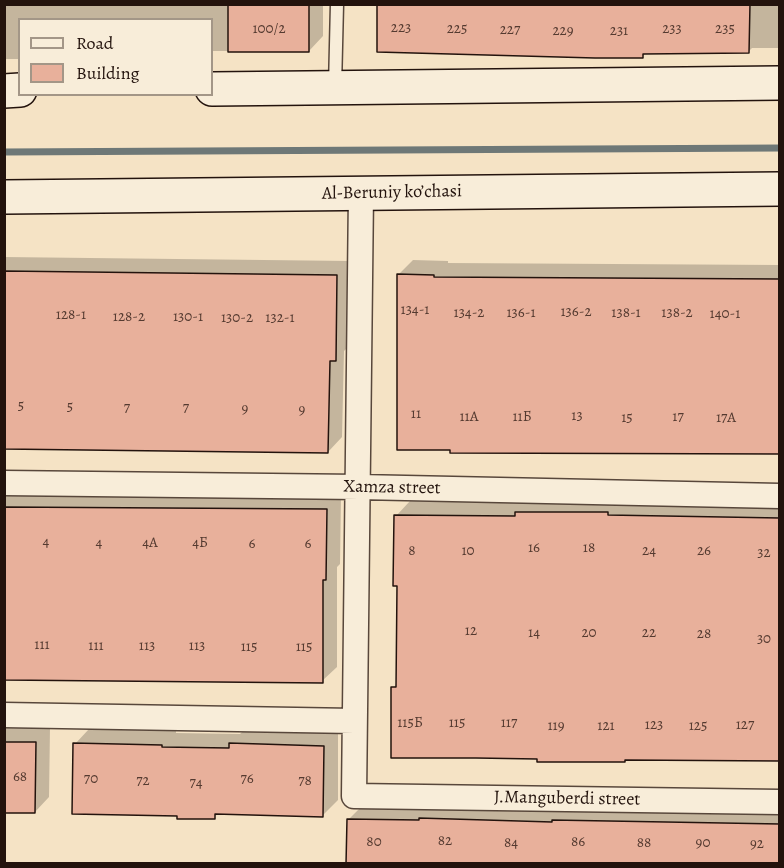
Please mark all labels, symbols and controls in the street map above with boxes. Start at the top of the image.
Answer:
legend [18,18,213,96]
house number: 223 [391,19,411,37]
house number: 100/2 [252,20,286,38]
house number: 225 [447,20,467,38]
house number: 233 [662,20,682,38]
house number: 235 [715,20,735,38]
house number: 227 [500,21,520,39]
house number: 229 [552,22,574,40]
house number: 231 [610,22,628,40]
text: Road [76,31,113,55]
text: Building [76,61,140,85]
street label: Al-Beruniy ko’chasi [322,181,462,205]
house number: 134-1 [401,301,429,319]
house number: 136-2 [560,303,592,321]
house number: 134-2 [454,304,484,322]
house number: 136-1 [506,304,536,322]
house number: 138-1 [611,304,641,322]
house number: 138-2 [661,304,693,322]
house number: 140-1 [710,305,740,323]
house number: 128-1 [56,306,86,324]
house number: 128-2 [113,308,145,326]
house number: 130-1 [173,308,203,326]
house number: 130-2 [221,309,253,327]
house number: 132-1 [265,309,295,327]
house number: 5 [18,397,24,415]
house number: 5 [67,398,73,416]
house number: 7 [124,399,130,417]
house number: 7 [183,399,189,417]
house number: 9 [242,400,248,418]
house number: 9 [299,401,305,419]
house number: 11 [411,405,421,423]
house number: 13 [571,407,583,425]
house number: 11А [459,408,479,426]
house number: 11Б [512,408,532,426]
house number: 17 [672,408,684,426]
house number: 15 [621,409,633,427]
house number: 17A [716,409,736,427]
street label: Xamza street [343,476,441,500]
house number: 4 [43,533,49,551]
house number: 4 [96,534,102,552]
house number: 4А [142,534,158,552]
house number: 4Б [192,534,208,552]
house number: 6 [249,535,255,553]
house number: 6 [305,535,311,553]
house number: 16 [528,539,540,557]
house number: 18 [583,539,595,557]
house number: 8 [408,542,416,560]
house number: 10 [461,542,475,560]
house number: 24 [642,542,656,560]
house number: 26 [697,542,711,560]
house number: 32 [757,544,771,562]
house number: 12 [465,622,477,640]
house number: 14 [528,624,540,642]
house number: 20 [581,624,597,642]
house number: 22 [642,624,656,642]
house number: 28 [697,625,711,643]
house number: 30 [757,630,771,648]
house number: 111 [34,636,50,654]
house number: 111 [88,637,104,655]
house number: 113 [139,637,155,655]
house number: 113 [189,637,205,655]
house number: 115 [241,638,257,656]
house number: 115 [296,638,312,656]
house number: 115Б [397,714,423,732]
house number: 115 [449,714,465,732]
house number: 117 [501,714,517,732]
house number: 123 [645,716,663,734]
house number: 127 [736,716,754,734]
house number: 119 [547,717,565,735]
house number: 121 [597,717,615,735]
house number: 125 [689,717,707,735]
house number: 68 [13,768,27,786]
house number: 70 [84,770,98,788]
house number: 76 [240,770,254,788]
house number: 72 [136,772,150,790]
house number: 78 [298,772,312,790]
house number: 74 [189,774,203,792]
street label: J.Manguberdi street [494,787,640,811]
house number: 82 [438,832,452,850]
house number: 80 [366,833,382,851]
house number: 86 [571,833,585,851]
house number: 84 [504,834,518,852]
house number: 88 [637,834,651,852]
house number: 90 [696,834,710,852]
house number: 92 [750,835,764,853]

